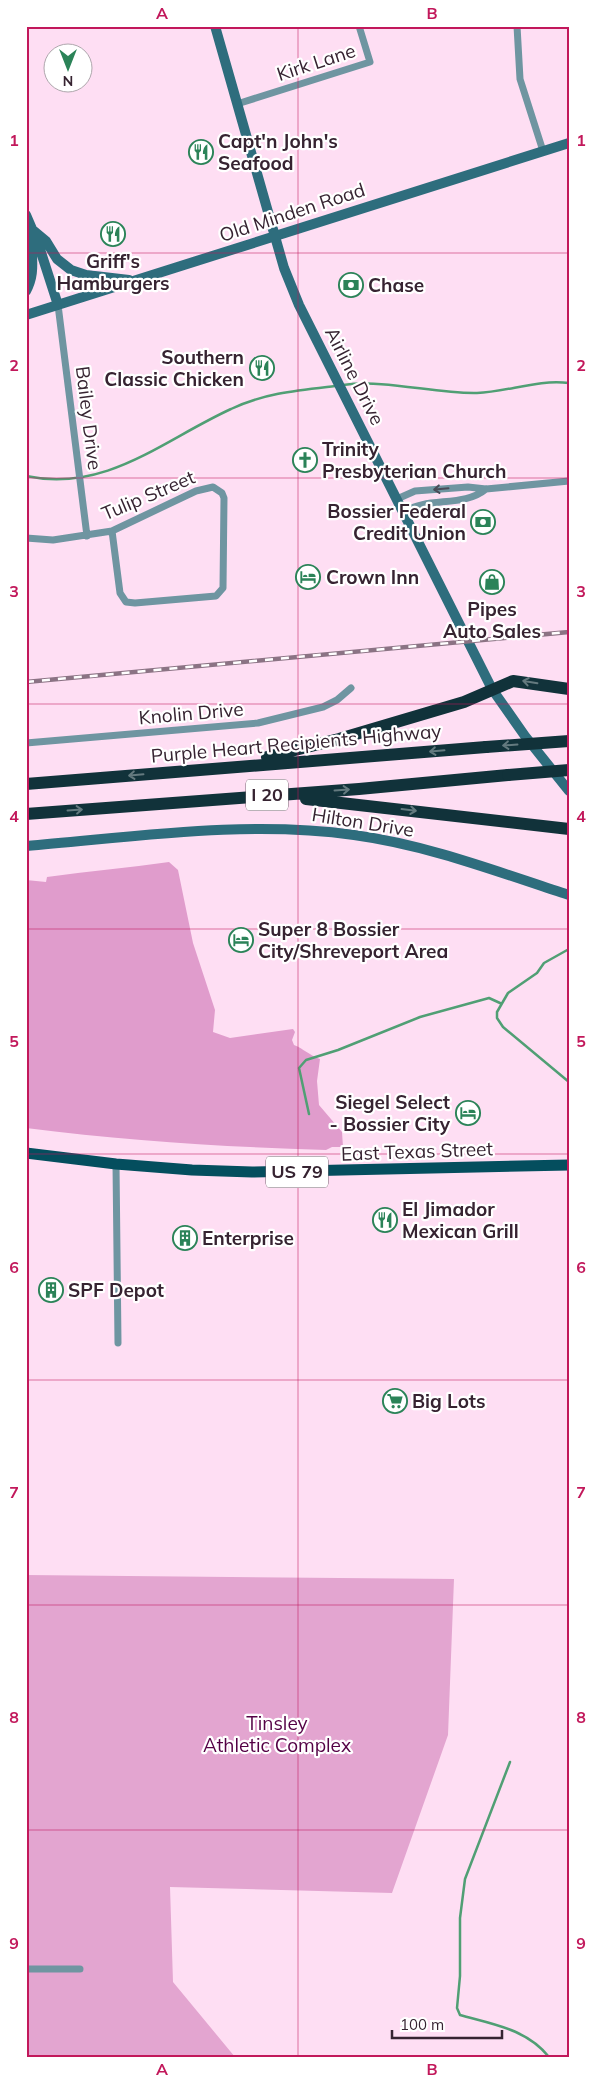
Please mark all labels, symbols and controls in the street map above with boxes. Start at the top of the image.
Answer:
text: A [156,3,168,23]
text: B [426,3,438,23]
street label: Kirk Lane [274,38,358,86]
north arrow [42,42,92,92]
text: N [63,72,73,90]
place label: Capt'n John's Seafood [218,129,338,175]
text: 1 [9,130,19,150]
text: 1 [576,130,586,150]
restaurant icon: Capt'n John's Seafood [188,139,214,165]
street label: Old Minden Road [216,177,368,247]
restaurant icon: Griff's Hamburgers [100,221,126,247]
place label: Griff's Hamburgers [56,249,170,295]
bank icon: Chase [338,272,364,298]
place label: Chase [368,273,424,297]
street label: Airline Drive [320,323,390,429]
place label: Southern Classic Chicken [104,345,244,391]
text: 2 [9,355,19,375]
restaurant icon: Southern Classic Chicken [249,355,275,381]
text: 2 [576,355,586,375]
street label: Bailey Drive [71,365,107,471]
place label: Trinity Presbyterian Church [322,437,506,483]
church icon: Trinity Presbyterian Church [292,447,318,473]
street label: Tulip Street [98,464,199,525]
one-way arrow [433,484,449,494]
place label: Bossier Federal Credit Union [327,499,466,545]
bank icon: Bossier Federal Credit Union [470,509,496,535]
hotel icon: Crown Inn [295,564,321,590]
place label: Crown Inn [326,565,419,589]
shop icon: Pipes Auto Sales [479,569,505,595]
text: 3 [9,581,19,601]
text: 3 [576,581,586,601]
place label: Pipes Auto Sales [443,597,541,643]
one-way arrow [522,677,538,687]
street label: Knolin Drive [138,696,244,730]
street label: Purple Heart Recipients Highway [150,718,442,768]
one-way arrow [502,740,518,750]
one-way arrow [429,746,445,755]
one-way arrow [128,770,144,780]
road number: I 20 [246,780,288,810]
one-way arrow [333,785,349,795]
street label: Hilton Drive [310,802,416,842]
one-way arrow [67,805,83,814]
one-way arrow [400,805,416,815]
text: 4 [9,806,19,826]
text: 4 [576,806,586,826]
place label: Super 8 Bossier City/Shreveport Area [258,917,448,963]
hotel icon: Super 8 Bossier City/Shreveport Area [228,927,254,953]
text: 5 [9,1031,19,1051]
text: 5 [576,1031,586,1051]
place label: Siegel Select - Bossier City [329,1090,451,1136]
hotel icon: Siegel Select - Bossier City [455,1100,481,1126]
street label: East Texas Street [341,1136,494,1166]
road number: US 79 [266,1156,328,1188]
place label: El Jimador Mexican Grill [402,1197,519,1243]
restaurant icon: El Jimador Mexican Grill [372,1207,398,1233]
building icon: Enterprise [172,1225,198,1251]
place label: Enterprise [202,1226,294,1250]
text: 6 [9,1257,19,1277]
text: 6 [576,1257,586,1277]
building icon: SPF Depot [38,1277,64,1303]
place label: SPF Depot [68,1278,164,1302]
supermarket icon: Big Lots [382,1388,408,1414]
place label: Big Lots [412,1389,486,1413]
text: 7 [9,1482,19,1502]
text: 7 [576,1482,586,1502]
text: 8 [9,1707,19,1727]
text: 8 [576,1707,586,1727]
park label: Tinsley Athletic Complex [203,1711,351,1757]
text: 9 [9,1933,19,1953]
text: 9 [576,1933,586,1953]
scale bar [392,2008,502,2040]
text: 100 m [400,2015,444,2034]
text: A [156,2059,168,2079]
text: B [426,2059,438,2079]

